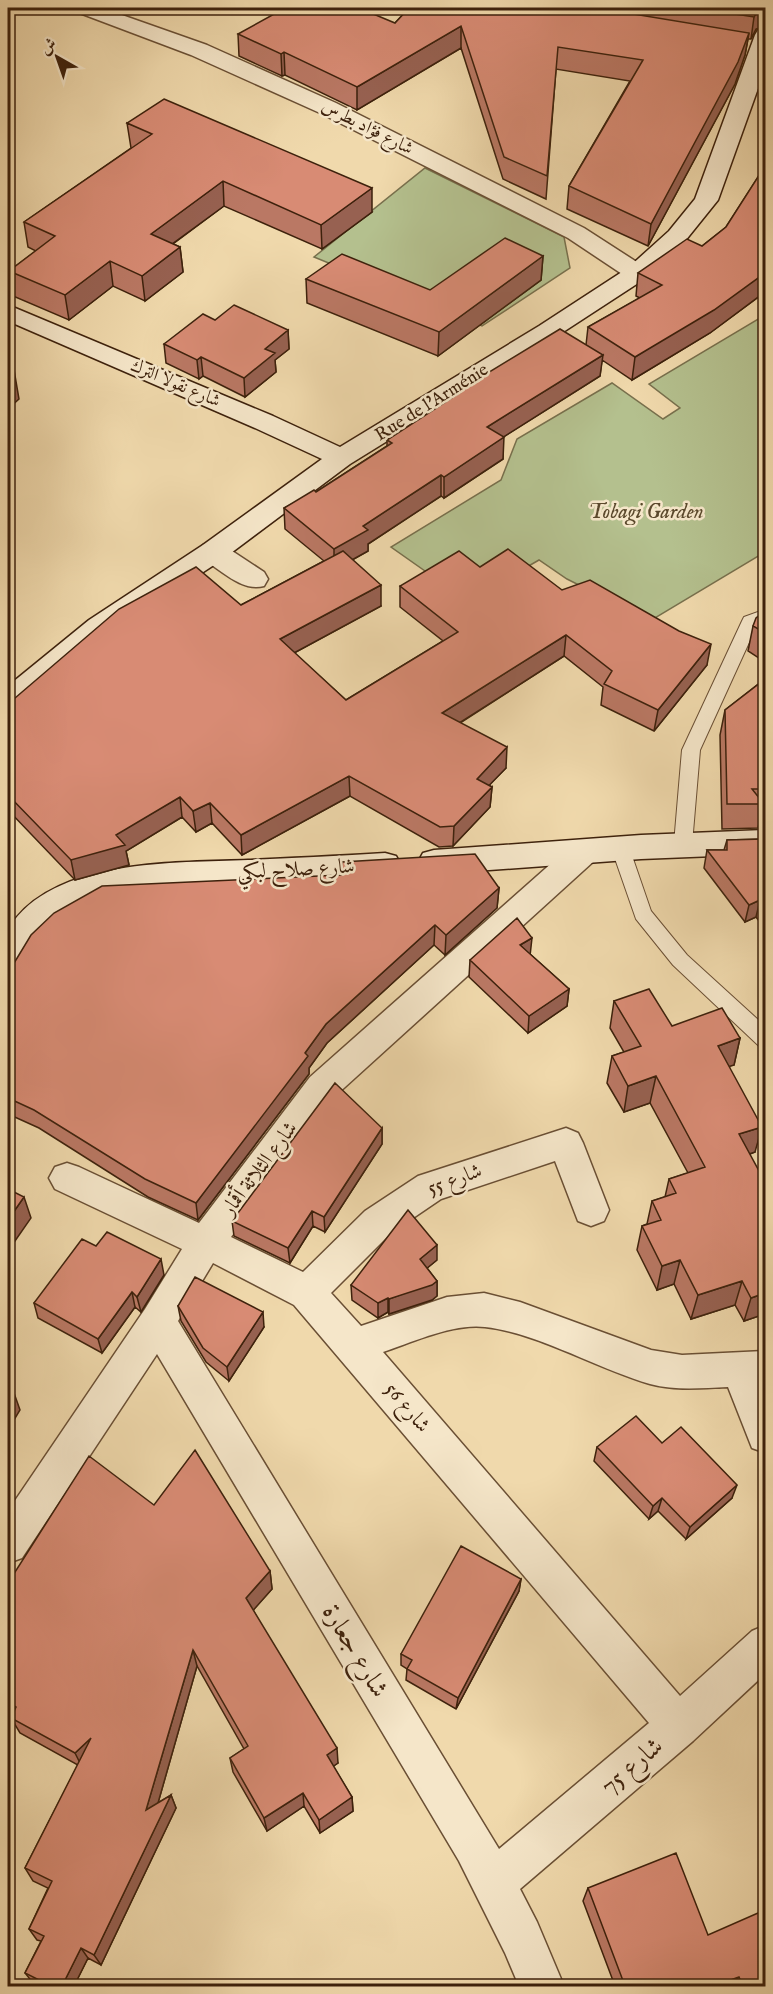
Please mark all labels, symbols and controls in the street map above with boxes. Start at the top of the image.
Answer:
north arrow [27,27,87,87]
text: ش [36,34,61,60]
street label: شارع فؤاد بطرس [316,95,417,163]
street label: شارع نقولا الترك [126,355,224,415]
street label: Rue de l'Arménie [371,359,493,447]
park label: Tobagi Garden [588,499,704,526]
street label: شارع صلاح لبكي [237,853,356,891]
street label: شارع الثلاثة أقمار [212,1114,307,1225]
street label: شارع 55 [424,1158,487,1205]
street label: شارع 56 [376,1377,436,1441]
street label: شارع جعارة [311,1598,396,1706]
street label: شارع 75 [594,1730,673,1805]

